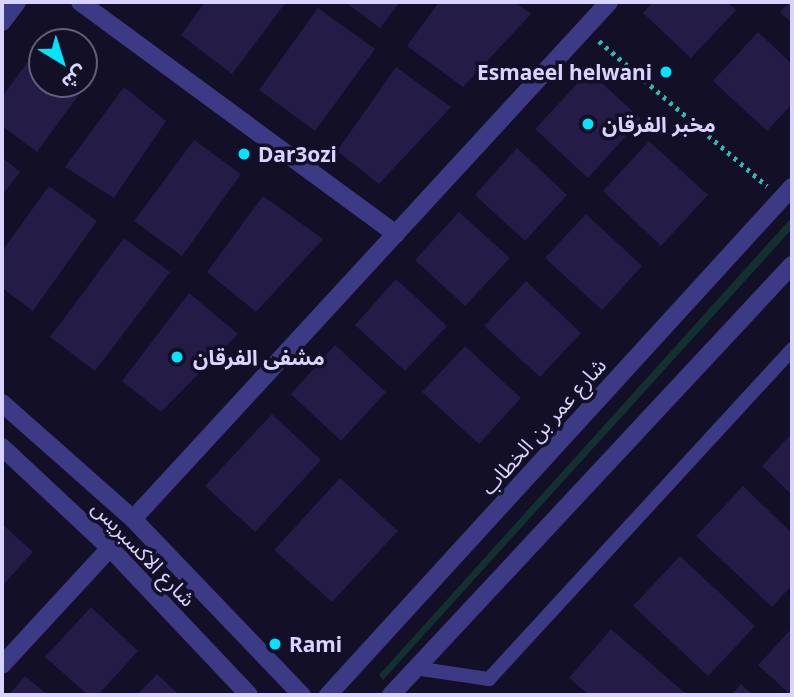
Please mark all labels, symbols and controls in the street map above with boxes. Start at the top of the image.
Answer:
north arrow [28,28,98,98]
place label: Esmaeel helwani [477,59,652,85]
text: ش [56,60,93,96]
marker: Esmaeel helwani [658,64,674,80]
place label: مخبر الفرقان [602,111,716,137]
marker: مخبر الفرقان [580,116,596,132]
place label: Dar3ozi [258,141,337,167]
marker: Dar3ozi [236,146,252,162]
place label: مشفى الفرقان [193,344,325,370]
marker: مشفى الفرقان [167,347,187,367]
street label: شارع عمر بن الخطاب [475,353,611,499]
street label: شارع الاكسبريس [87,495,201,611]
place label: Rami [289,631,342,657]
marker: Rami [267,636,283,652]

